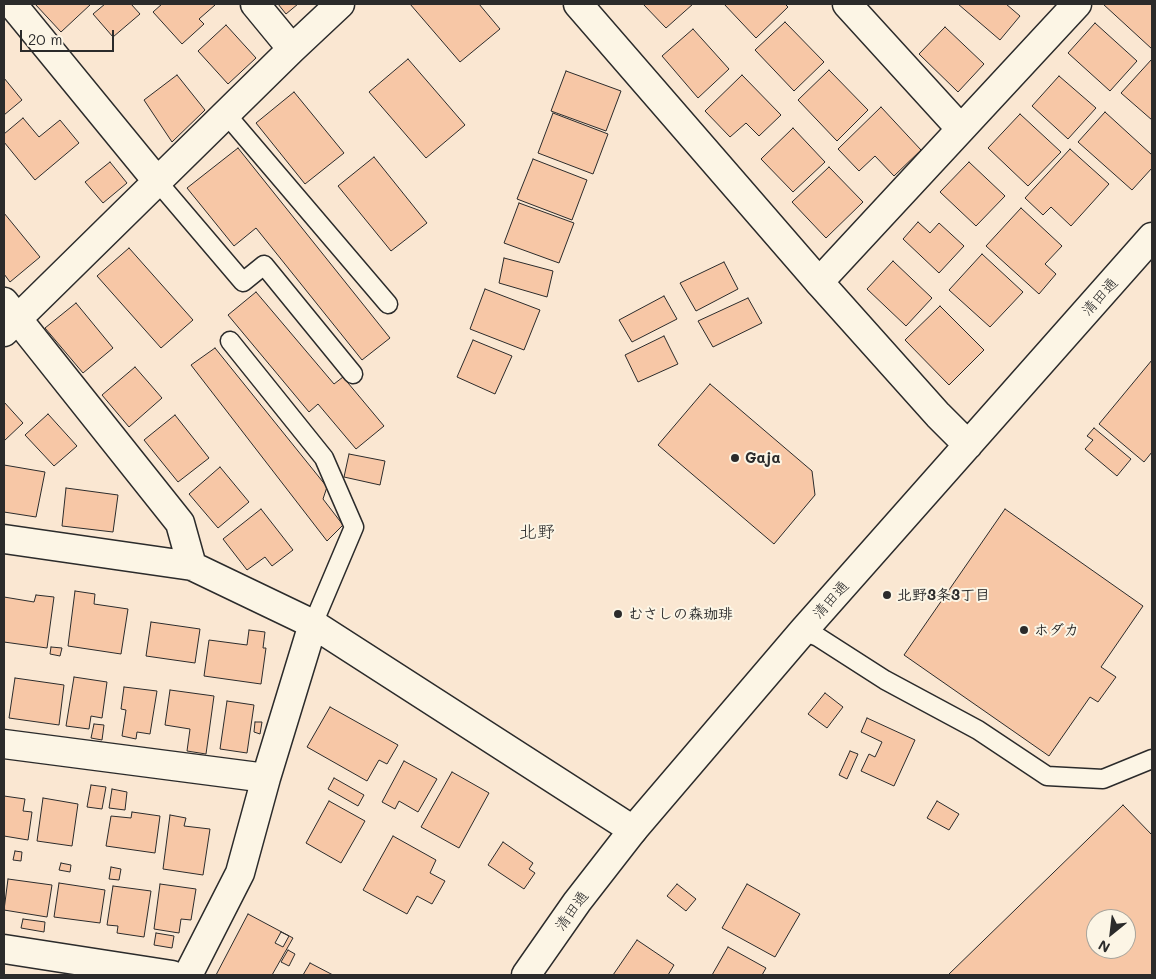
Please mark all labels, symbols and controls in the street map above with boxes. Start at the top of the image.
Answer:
scale bar [22,20,116,52]
text: 20 m [28,29,62,49]
street label: 清田通 [1078,274,1122,320]
place label: Gaja [745,449,781,467]
marker: Gaja [729,452,741,464]
district label: 北野 [519,521,555,543]
street label: 清田通 [809,577,853,623]
place label: 北野3条3丁目 [897,586,990,604]
marker: 北野3条3丁目 [881,589,893,601]
place label: むさしの森珈琲 [628,605,733,623]
marker: むさしの森珈琲 [612,608,624,620]
place label: ホダカ [1034,621,1079,639]
marker: ホダカ [1018,624,1030,636]
street label: 清田通 [551,888,593,934]
north arrow [1086,909,1136,959]
text: N [1095,936,1113,958]

